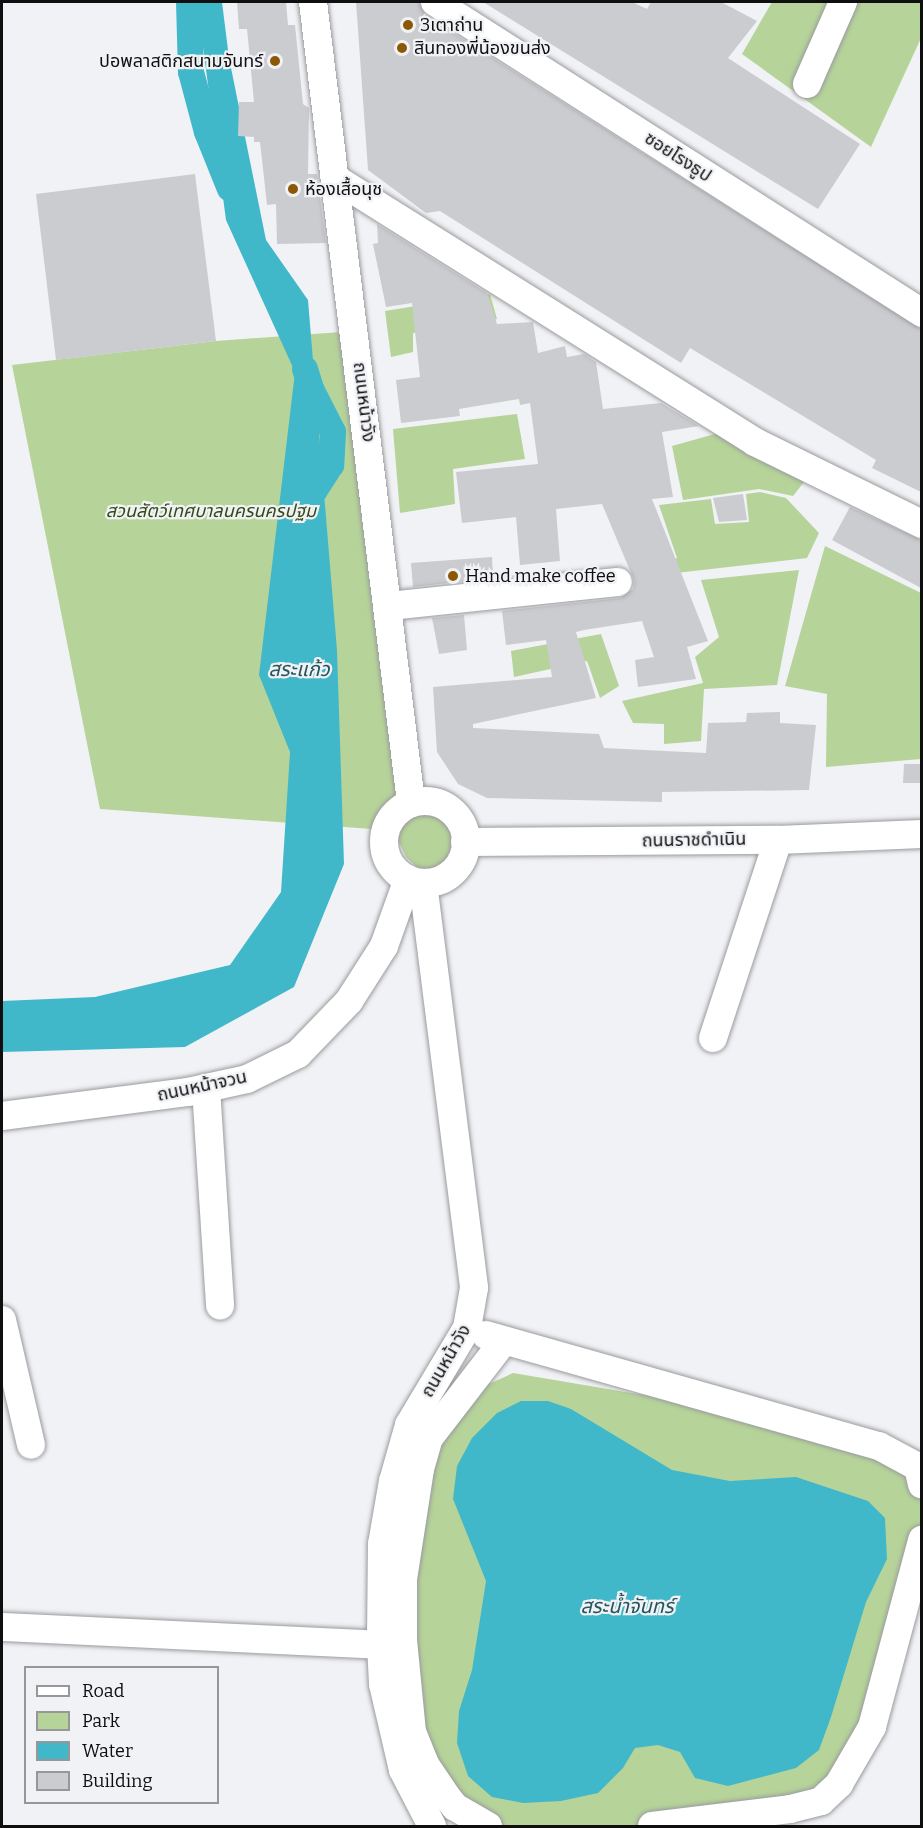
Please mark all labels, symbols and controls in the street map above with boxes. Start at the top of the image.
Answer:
place label: 3เตาถ่าน [420,14,483,36]
marker: 3เตาถ่าน [401,18,415,32]
place label: สินทองพี่น้องขนส่ง [414,37,551,59]
marker: สินทองพี่น้องขนส่ง [395,41,409,55]
place label: ปอพลาสติกสนามจันทร์ [99,50,263,72]
marker: ปอพลาสติกสนามจันทร์ [268,54,282,68]
street label: ซอยโรงธูป [640,127,716,187]
place label: ห้องเสื้อนุช [305,178,382,200]
marker: ห้องเสื้อนุช [286,182,300,196]
street label: ถนนหน้าวัง [348,361,380,443]
park label: สวนสัตว์เทศบาลนครนครปฐม [106,500,316,522]
place label: Hand make coffee [465,565,616,587]
marker: Hand make coffee [446,569,460,583]
water label: สระแก้ว [268,657,330,681]
street label: ถนนราชดำเนิน [642,828,746,852]
street label: ถนนหน้าจวน [155,1066,249,1106]
street label: ถนนหน้าวัง [417,1321,475,1401]
water label: สระน้ำจันทร์ [580,1594,674,1618]
legend [24,1666,219,1804]
text: Road [82,1680,124,1702]
text: Park [82,1710,120,1732]
text: Water [82,1740,133,1762]
text: Building [82,1770,153,1792]

